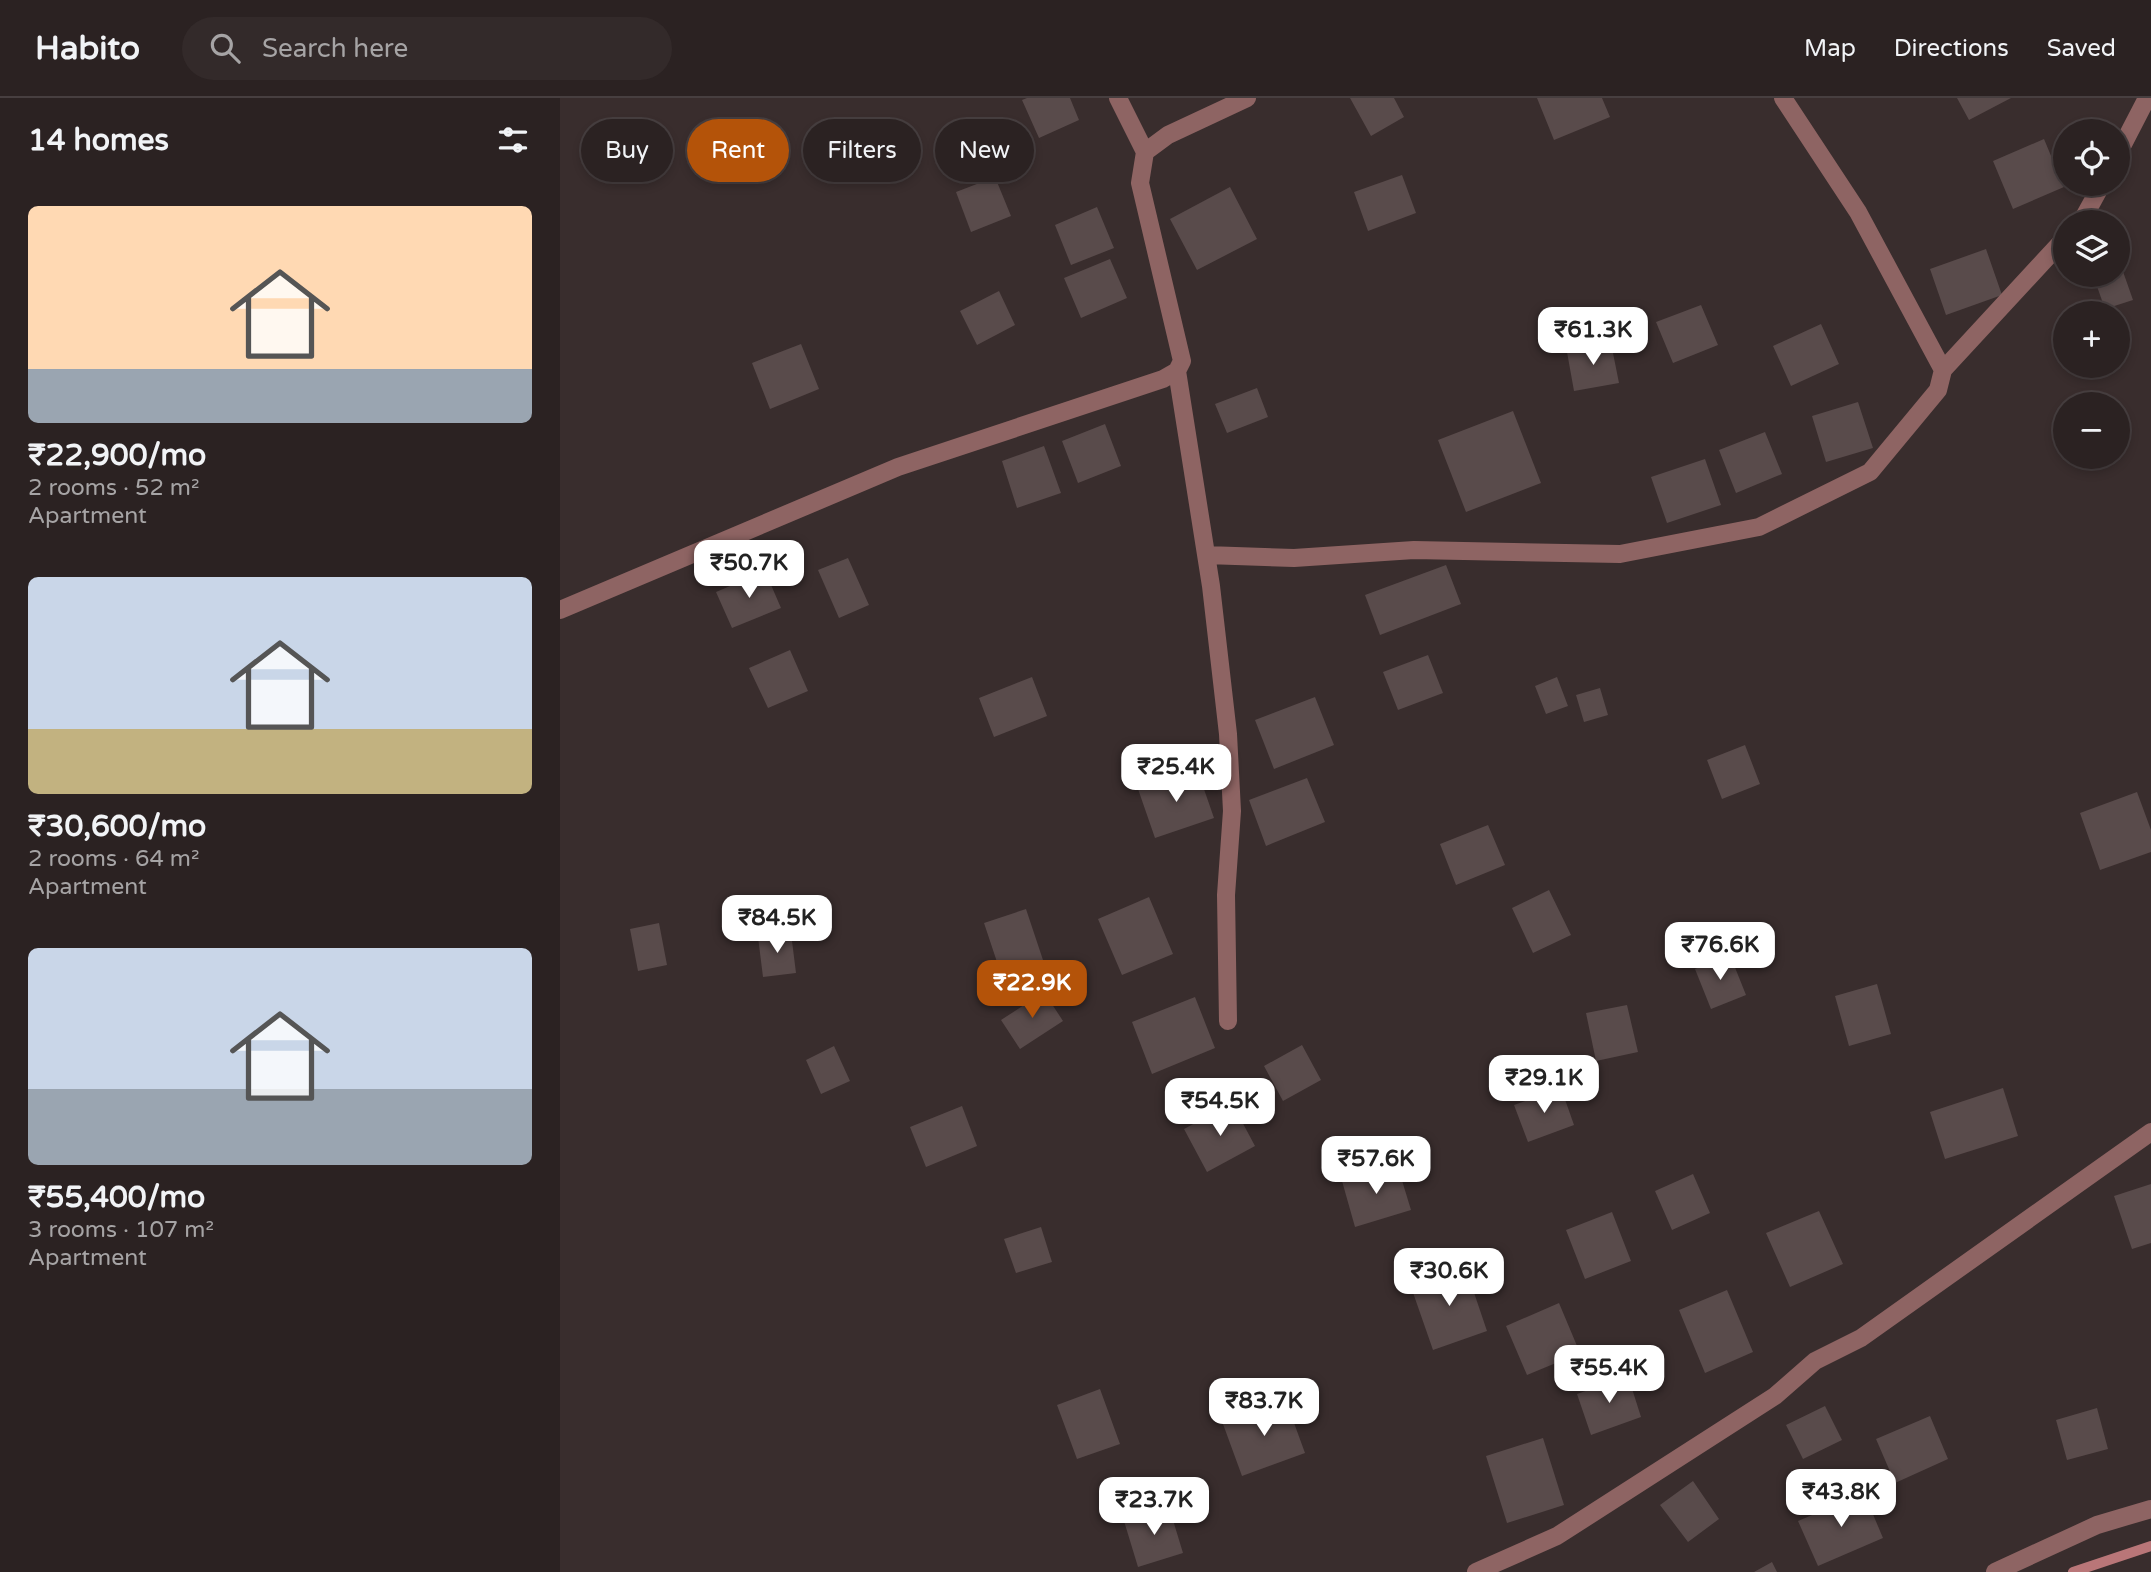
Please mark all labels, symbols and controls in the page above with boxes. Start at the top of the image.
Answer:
search box [182,17,672,80]
text: Habito [35,29,140,68]
icon: search [206,29,244,67]
text: Search here [262,33,408,64]
text: Map [1804,34,1856,63]
text: Directions [1894,34,2009,63]
text: Saved [2047,34,2116,63]
chip: Buy [581,119,673,182]
chip: Rent [687,119,789,182]
chip: Filters [803,119,921,182]
chip: New [935,119,1034,182]
map controls [2053,119,2130,469]
button: locate [2053,119,2130,196]
icon: filters [494,121,532,159]
text: 14 homes [28,122,169,159]
button: layers [2053,210,2130,287]
icon: home [217,251,343,377]
button: + [2053,301,2130,378]
pin: ₹61.3K [1536,308,1650,367]
text: ₹61.3K [1554,316,1632,344]
button: − [2053,392,2130,469]
text: ₹22,900/mo [28,437,206,474]
text: 2 rooms · 52 m² [28,474,199,502]
text: Apartment [28,502,147,530]
pin: ₹50.7K [692,540,806,600]
text: ₹50.7K [710,549,788,577]
icon: home [217,622,343,748]
pin: ₹25.4K [1119,744,1233,804]
text: ₹25.4K [1137,753,1215,781]
text: ₹30,600/mo [28,808,206,845]
text: 2 rooms · 64 m² [28,845,199,873]
text: Apartment [28,873,147,901]
pin: ₹84.5K [720,896,834,955]
text: ₹84.5K [738,904,816,932]
pin: ₹76.6K [1663,922,1777,982]
text: ₹76.6K [1681,931,1759,959]
pin: ₹22.9K [975,960,1089,1020]
text: ₹22.9K [993,969,1071,997]
icon: home [217,993,343,1119]
pin: ₹29.1K [1487,1056,1601,1115]
text: ₹29.1K [1505,1064,1583,1092]
pin: ₹54.5K [1163,1079,1277,1138]
text: ₹54.5K [1181,1087,1259,1115]
pin: ₹57.6K [1319,1136,1433,1196]
text: ₹57.6K [1337,1145,1415,1173]
text: ₹55,400/mo [28,1179,205,1216]
text: 3 rooms · 107 m² [28,1216,214,1244]
text: Apartment [28,1244,147,1272]
pin: ₹30.6K [1392,1248,1506,1308]
text: ₹30.6K [1410,1257,1488,1285]
pin: ₹55.4K [1552,1346,1666,1405]
text: ₹55.4K [1570,1354,1648,1382]
pin: ₹83.7K [1207,1378,1321,1438]
text: ₹83.7K [1225,1387,1303,1415]
pin: ₹43.8K [1784,1470,1898,1529]
pin: ₹23.7K [1097,1478,1211,1537]
text: ₹43.8K [1802,1478,1880,1506]
text: ₹23.7K [1115,1486,1193,1514]

